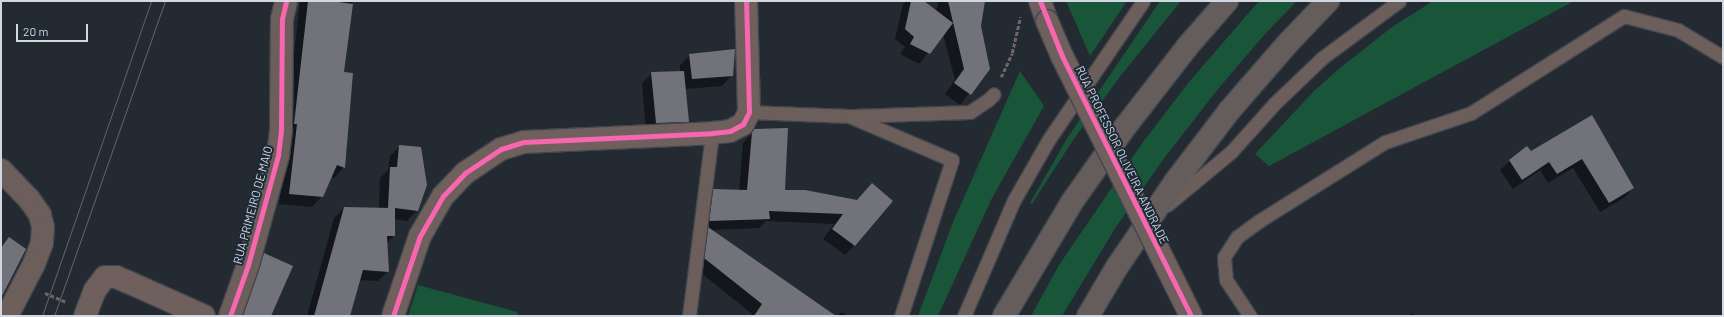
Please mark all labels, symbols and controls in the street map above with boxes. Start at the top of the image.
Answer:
scale bar [18,16,90,42]
text: 20 m [23,24,49,38]
street label: RUA PROFESSOR OLIVEIRA ANDRADE [1072,64,1172,246]
street label: RUA PRIMEIRO DE MAIO [230,144,276,266]

